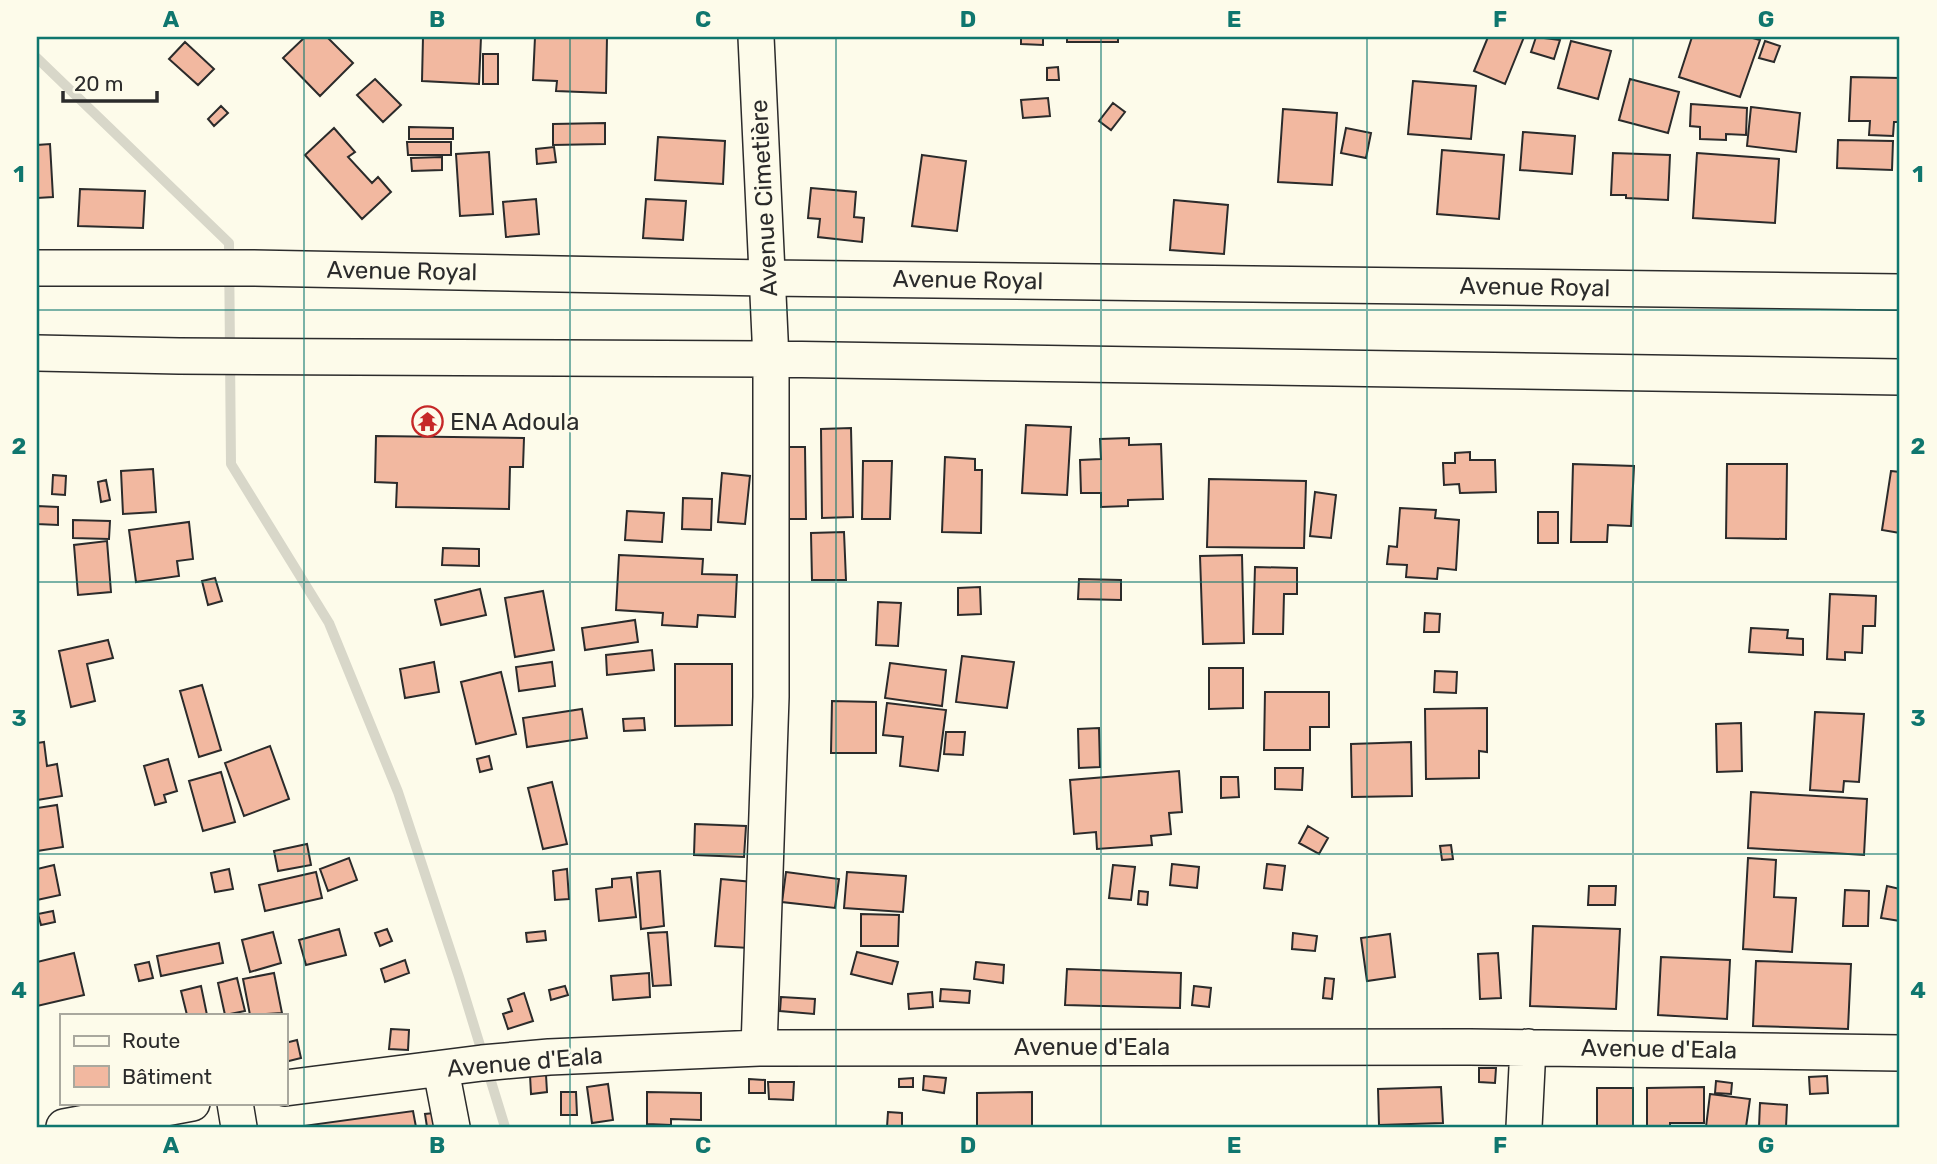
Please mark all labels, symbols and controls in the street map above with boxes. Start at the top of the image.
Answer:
text: A [163,5,180,33]
text: B [429,5,445,33]
text: C [695,5,711,33]
text: D [960,5,976,33]
text: E [1227,5,1241,33]
text: F [1493,5,1507,33]
text: G [1758,5,1774,33]
scale bar [63,60,158,104]
text: 20 m [74,71,123,96]
street label: Avenue Cimetière [745,99,783,297]
text: 1 [13,160,25,188]
text: 1 [1912,160,1924,188]
street label: Avenue Royal [326,256,478,286]
street label: Avenue Royal [892,265,1044,295]
street label: Avenue Royal [1459,272,1611,302]
temple icon: ENA Adoula [410,405,444,439]
place label: ENA Adoula [450,408,579,436]
text: 2 [12,432,26,460]
text: 2 [1911,432,1925,460]
text: 3 [11,704,27,732]
text: 3 [1910,704,1926,732]
text: 4 [11,976,27,1004]
text: 4 [1910,976,1926,1004]
legend [60,1014,287,1104]
text: Route [122,1028,180,1053]
street label: Avenue d'Eala [1014,1033,1170,1061]
street label: Avenue d'Eala [1581,1034,1737,1064]
street label: Avenue d'Eala [446,1041,604,1083]
text: Bâtiment [122,1064,212,1089]
text: A [163,1131,180,1159]
text: B [429,1131,445,1159]
text: C [695,1131,711,1159]
text: D [960,1131,976,1159]
text: E [1227,1131,1241,1159]
text: F [1493,1131,1507,1159]
text: G [1758,1131,1774,1159]

